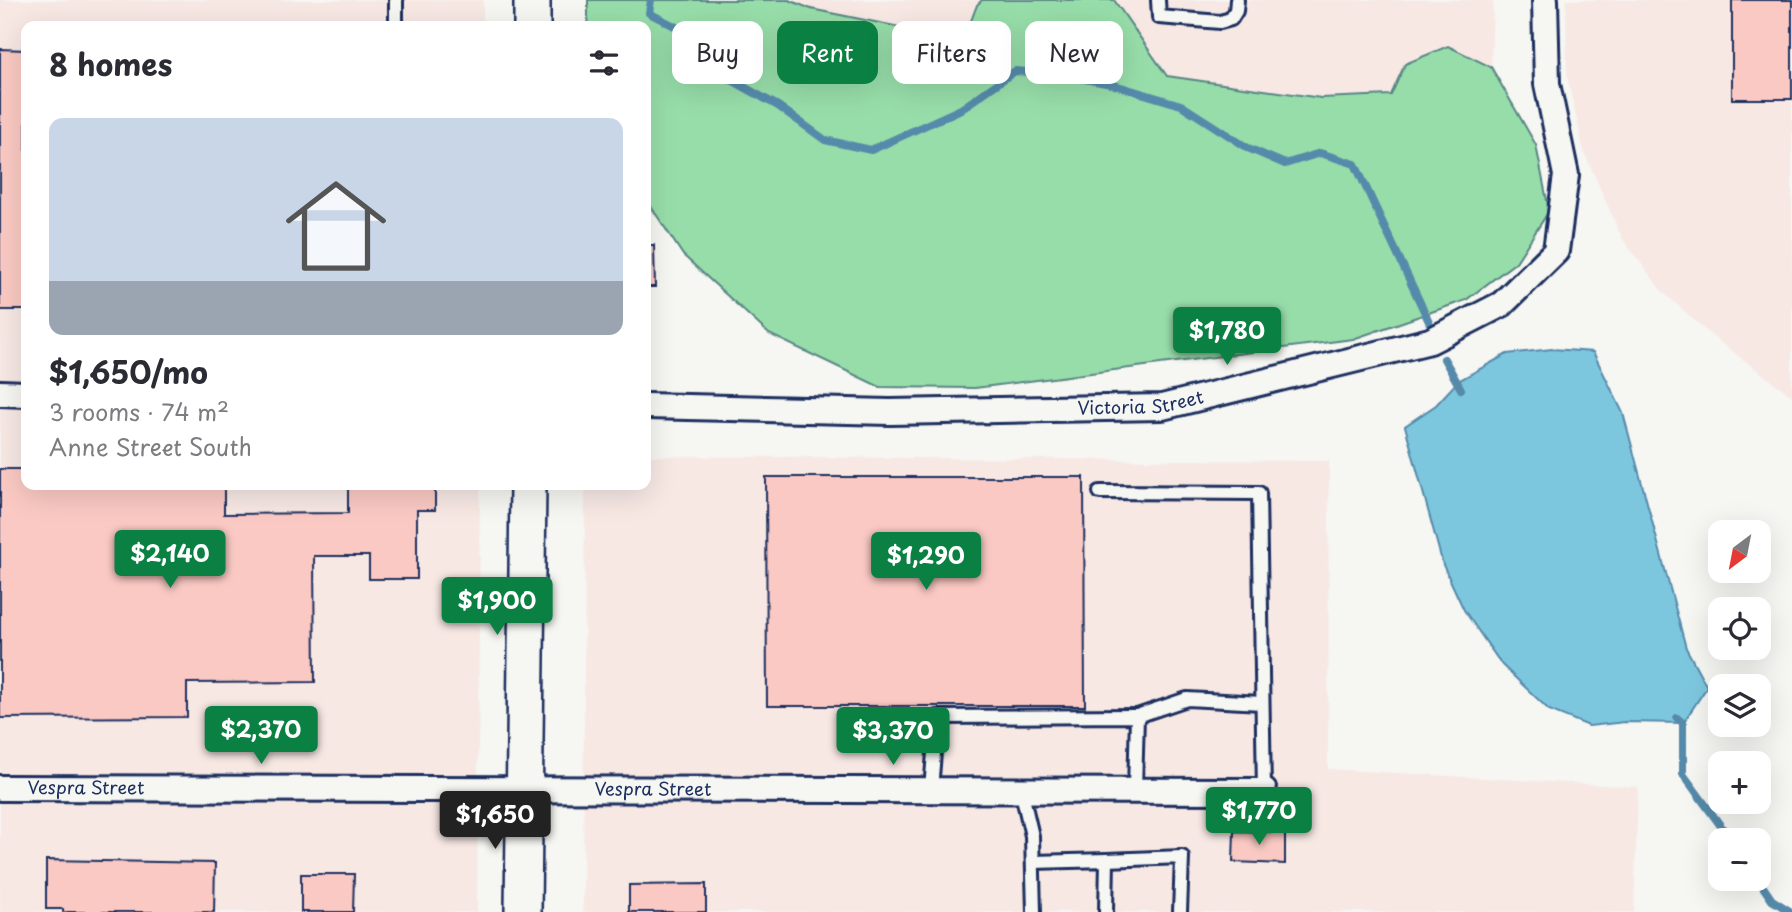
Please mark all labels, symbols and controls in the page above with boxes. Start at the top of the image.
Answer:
chip: Buy [672,21,763,84]
chip: Rent [777,21,878,84]
chip: Filters [892,21,1011,84]
chip: New [1025,21,1123,84]
text: 8 homes [49,41,172,86]
icon: filters [585,44,623,82]
icon: home [273,163,399,289]
pin: $1,780 [1170,308,1284,367]
text: $1,780 [1189,312,1265,347]
text: $1,650/mo [49,349,208,394]
street label: Victoria Street [1077,382,1206,421]
text: 3 rooms · 74 m² [49,394,229,429]
text: Anne Street South [49,429,252,464]
north arrow [1708,520,1771,583]
map controls [1708,520,1771,891]
pin: $2,140 [113,530,227,590]
pin: $1,290 [869,532,983,592]
text: $2,140 [131,535,209,570]
text: $1,290 [887,537,965,572]
pin: $1,900 [440,578,554,637]
text: $1,900 [458,582,536,617]
button: locate [1708,597,1771,660]
button: layers [1708,674,1771,737]
pin: $2,370 [204,706,318,766]
pin: $3,370 [836,708,950,767]
text: $2,370 [221,711,301,746]
text: $3,370 [853,712,933,747]
button: + [1708,751,1771,814]
street label: Vespra Street [28,773,144,800]
street label: Vespra Street [595,774,711,802]
pin: $1,770 [1202,788,1316,847]
pin: $1,650 [438,792,552,851]
text: $1,770 [1222,792,1296,827]
text: $1,650 [456,796,534,831]
button: − [1708,828,1771,891]

